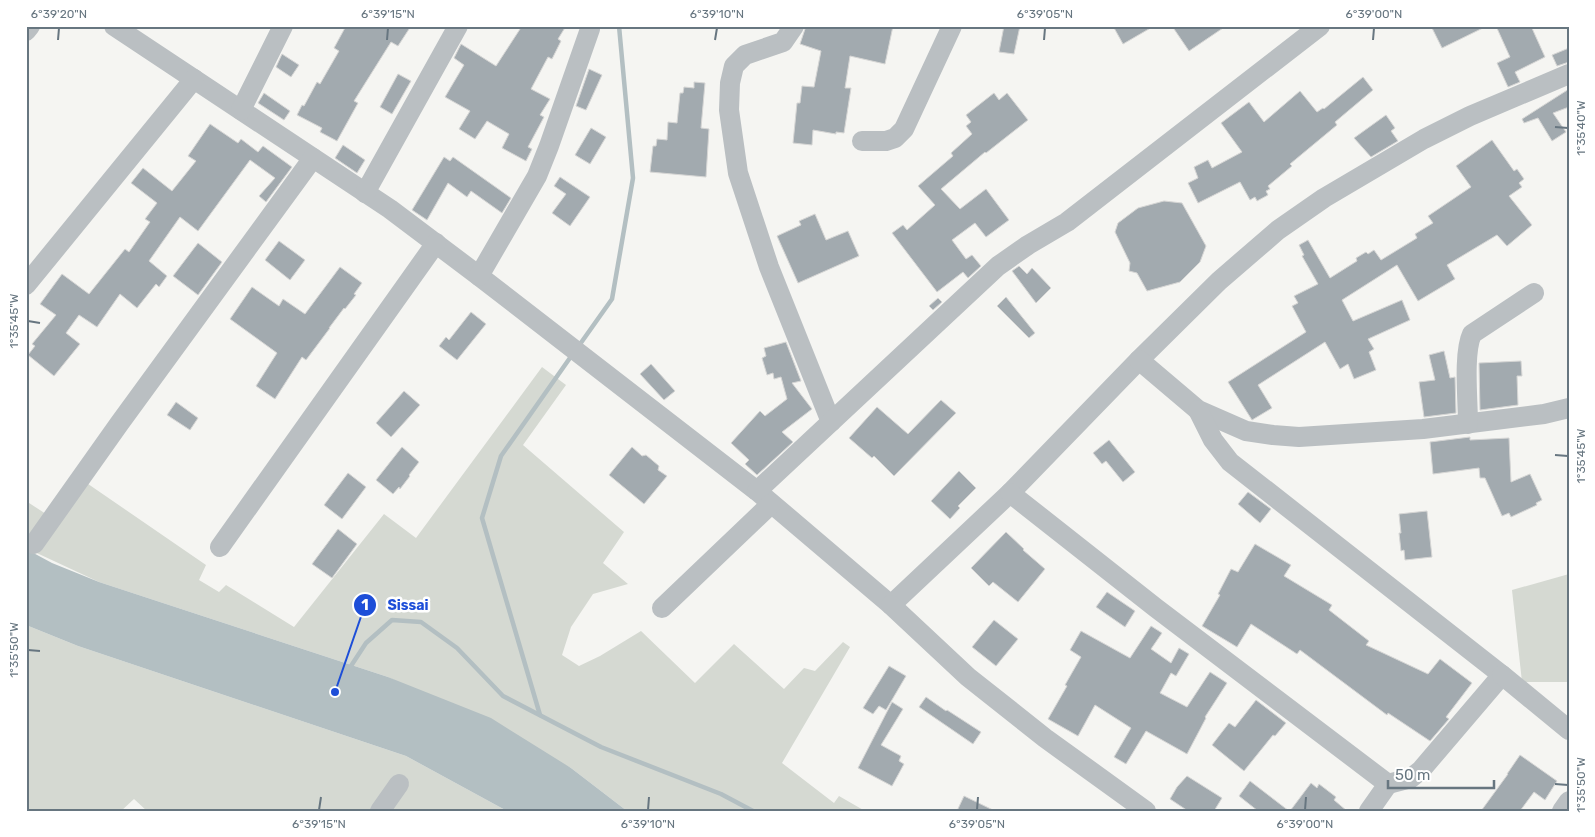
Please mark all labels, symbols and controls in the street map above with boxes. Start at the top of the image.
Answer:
text: 6°39'20"N [31,7,87,21]
text: 6°39'15"N [361,7,415,21]
text: 6°39'10"N [690,7,744,21]
text: 6°39'05"N [1017,7,1073,21]
text: 6°39'00"N [1346,7,1402,21]
text: 1°35'40"W [1574,100,1588,156]
text: 1°35'45"W [7,293,21,348]
text: 1°35'45"W [1574,428,1588,483]
callout: Sissai [352,591,438,620]
text: 1 [361,596,369,614]
text: Sissai [387,597,429,614]
text: 1°35'50"W [7,622,21,678]
scale bar [1388,757,1494,789]
text: 1°35'50"W [1574,757,1588,813]
text: 50 m [1395,766,1430,784]
text: 6°39'15"N [292,817,346,831]
text: 6°39'10"N [621,817,675,831]
text: 6°39'05"N [949,817,1005,831]
text: 6°39'00"N [1277,817,1333,831]

